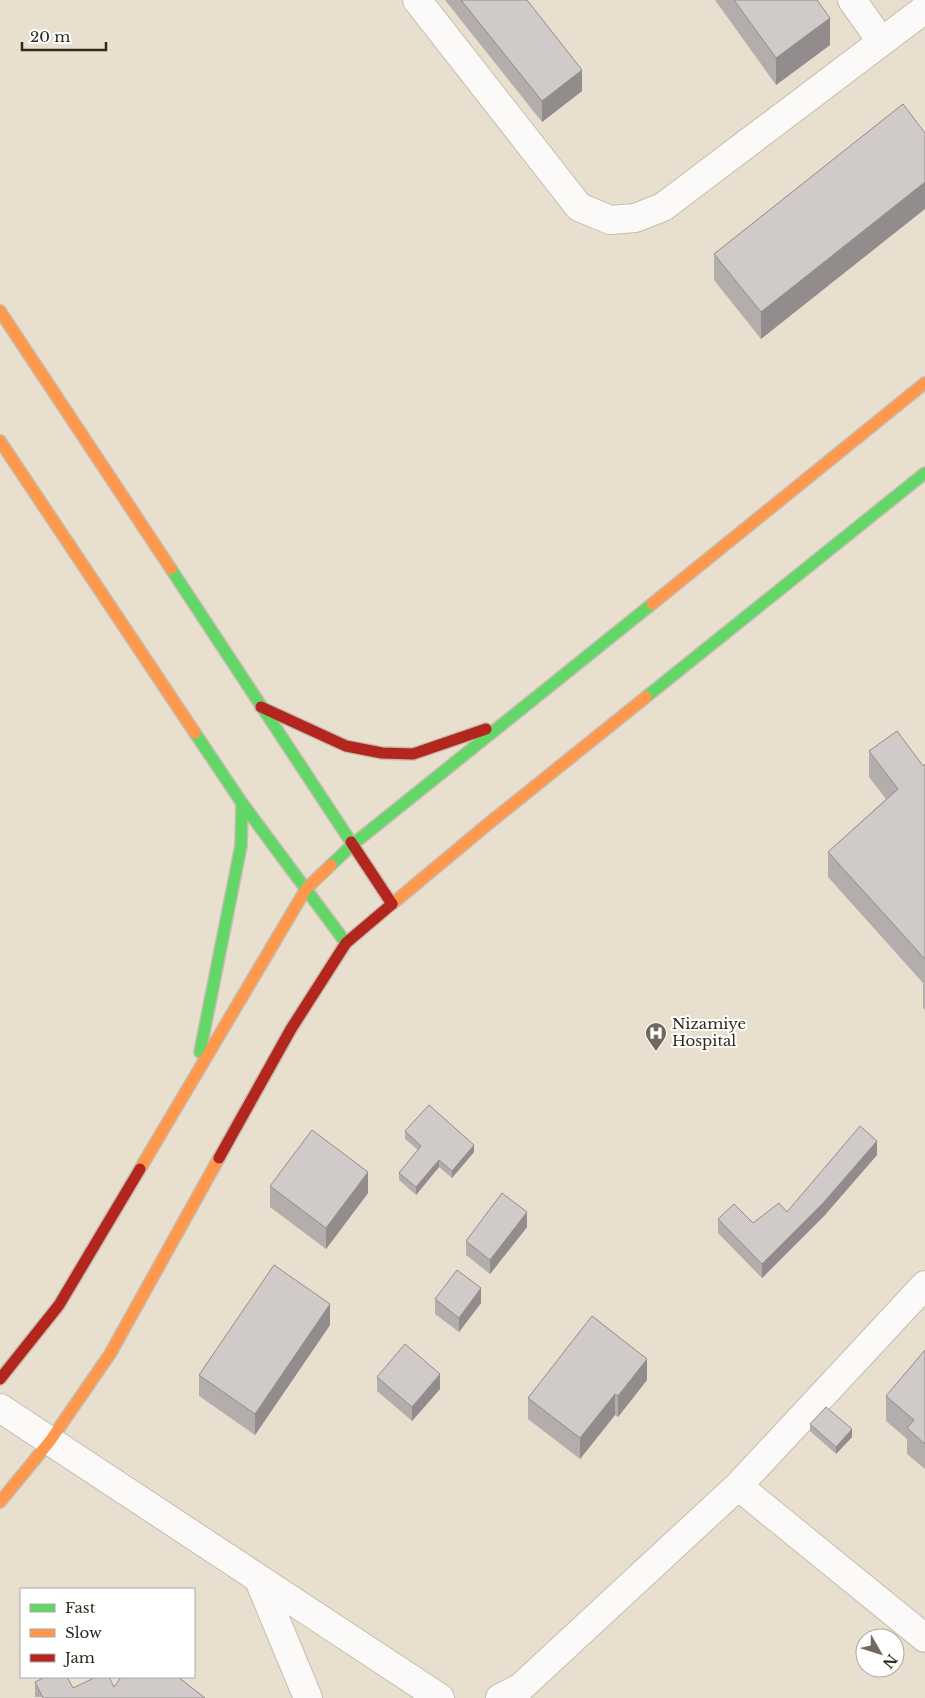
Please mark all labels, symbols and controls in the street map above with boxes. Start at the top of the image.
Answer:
scale bar [22,20,106,52]
text: 20 m [30,27,70,46]
place label: Nizamiye Hospital [672,1014,746,1050]
hospital icon: Nizamiye Hospital [644,1021,668,1052]
legend [20,1588,195,1678]
text: Fast [65,1598,96,1617]
text: Slow [65,1623,102,1642]
north arrow [855,1628,905,1678]
text: Jam [63,1648,95,1667]
text: N [879,1650,901,1672]

